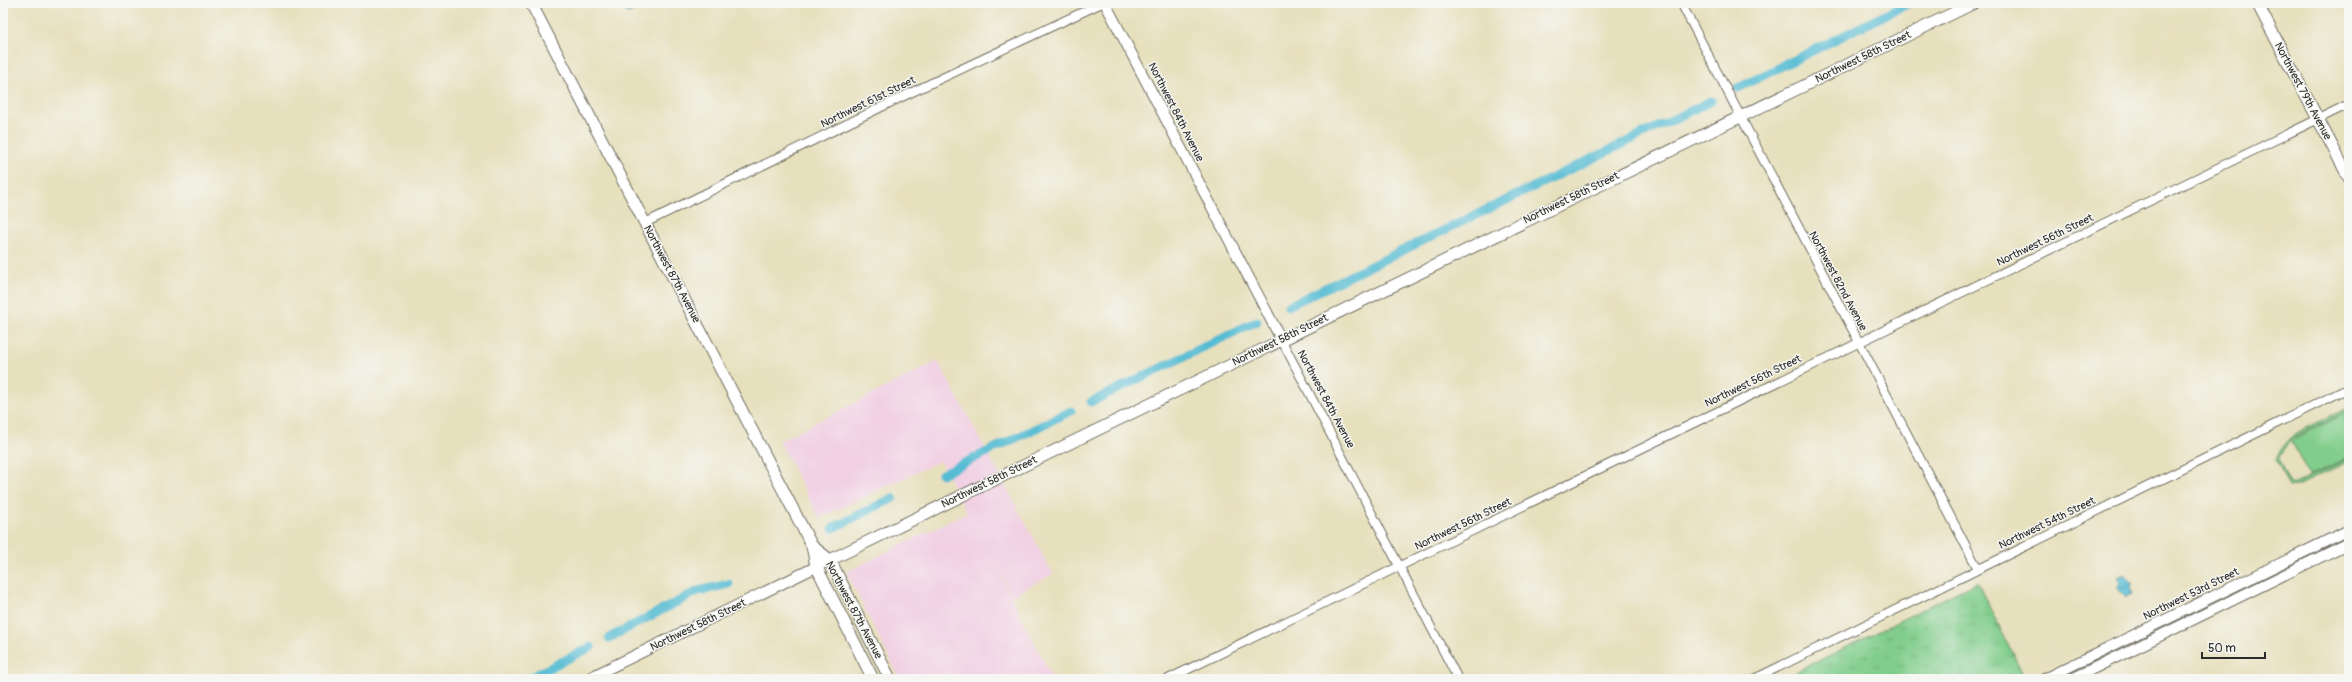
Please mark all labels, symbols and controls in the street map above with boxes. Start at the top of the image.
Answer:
street label: Northwest 58th Street [1813,28,1913,86]
street label: Northwest 79th Avenue [2272,40,2335,143]
street label: Northwest 84th Avenue [1145,60,1207,164]
street label: Northwest 61st Street [819,73,918,131]
street label: Northwest 58th Street [1521,169,1621,227]
street label: Northwest 56th Street [1995,211,2096,269]
street label: Northwest 87th Avenue [641,223,704,326]
street label: Northwest 82nd Avenue [1806,229,1870,334]
street label: Northwest 58th Street [1230,311,1330,369]
street label: Northwest 84th Avenue [1295,348,1358,451]
street label: Northwest 56th Street [1703,352,1804,410]
street label: Northwest 58th Street [939,453,1039,511]
street label: Northwest 54th Street [1997,494,2098,552]
street label: Northwest 56th Street [1413,495,1514,553]
street label: Northwest 87th Avenue [823,559,886,662]
street label: Northwest 53rd Street [2141,565,2241,623]
street label: Northwest 58th Street [648,596,748,654]
scale bar [2202,634,2265,660]
text: 50 m [2208,641,2236,656]

